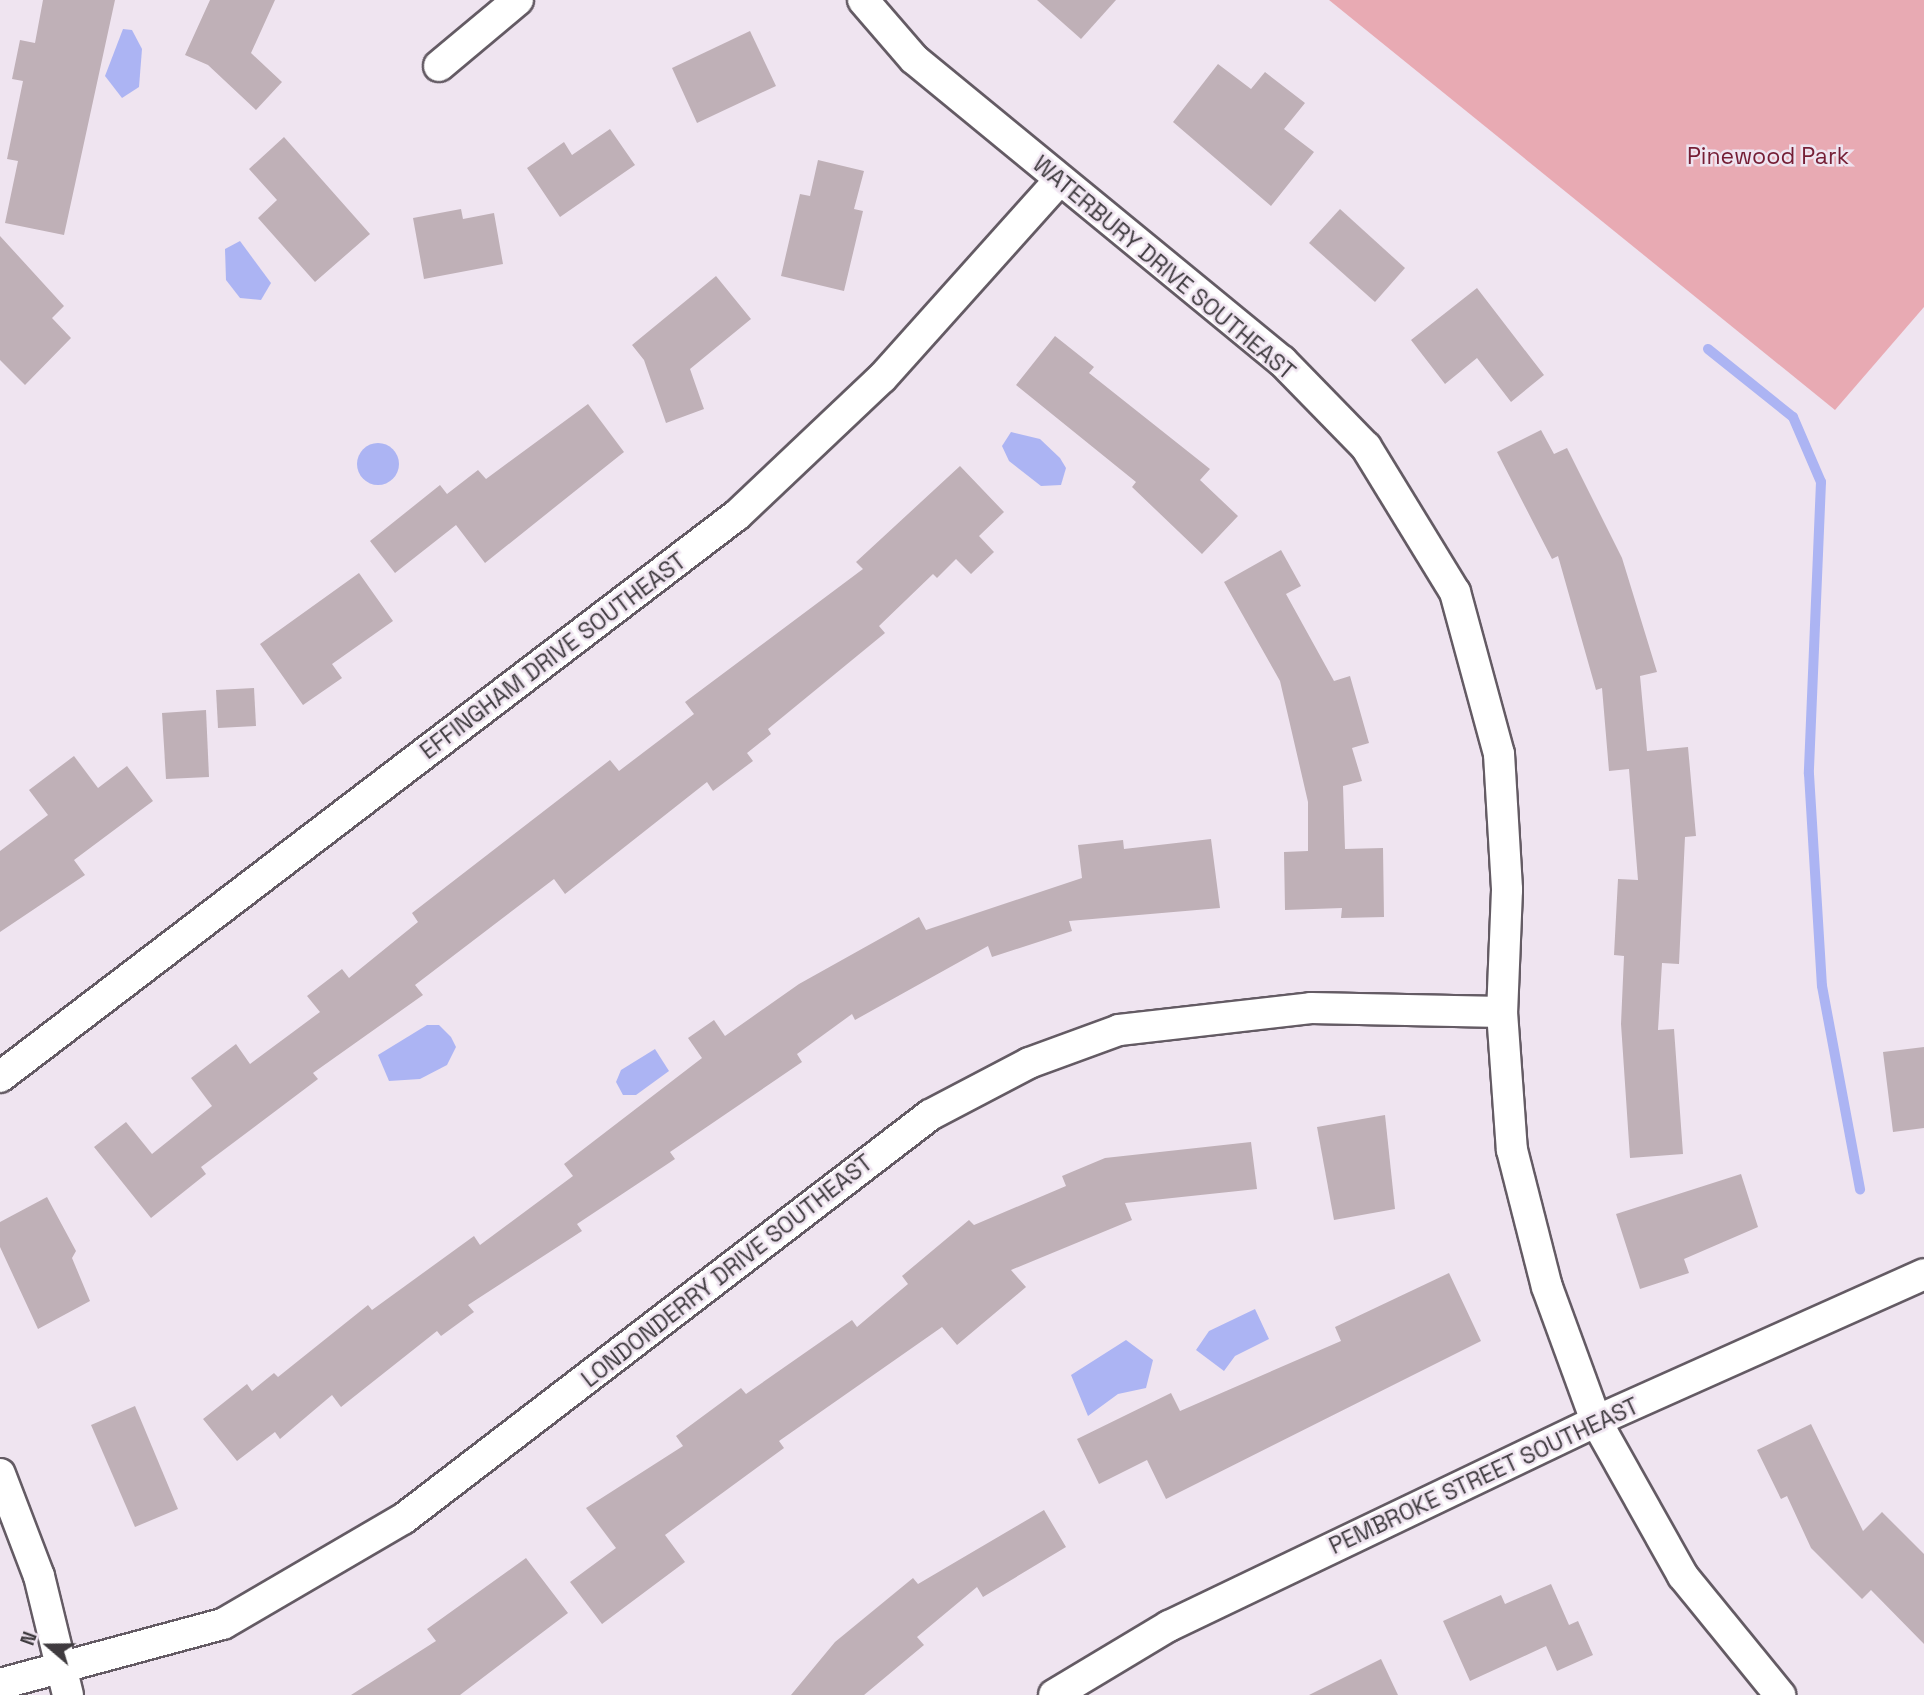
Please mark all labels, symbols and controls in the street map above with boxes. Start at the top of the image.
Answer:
park label: Pinewood Park [1687,142,1849,170]
street label: WATERBURY DRIVE SOUTHEAST [1027,150,1301,386]
street label: EFFINGHAM DRIVE SOUTHEAST [415,547,691,765]
street label: LONDONDERRY DRIVE SOUTHEAST [576,1149,878,1393]
street label: PEMBROKE STREET SOUTHEAST [1324,1392,1644,1560]
north arrow [14,1611,84,1681]
text: N [15,1628,43,1649]

